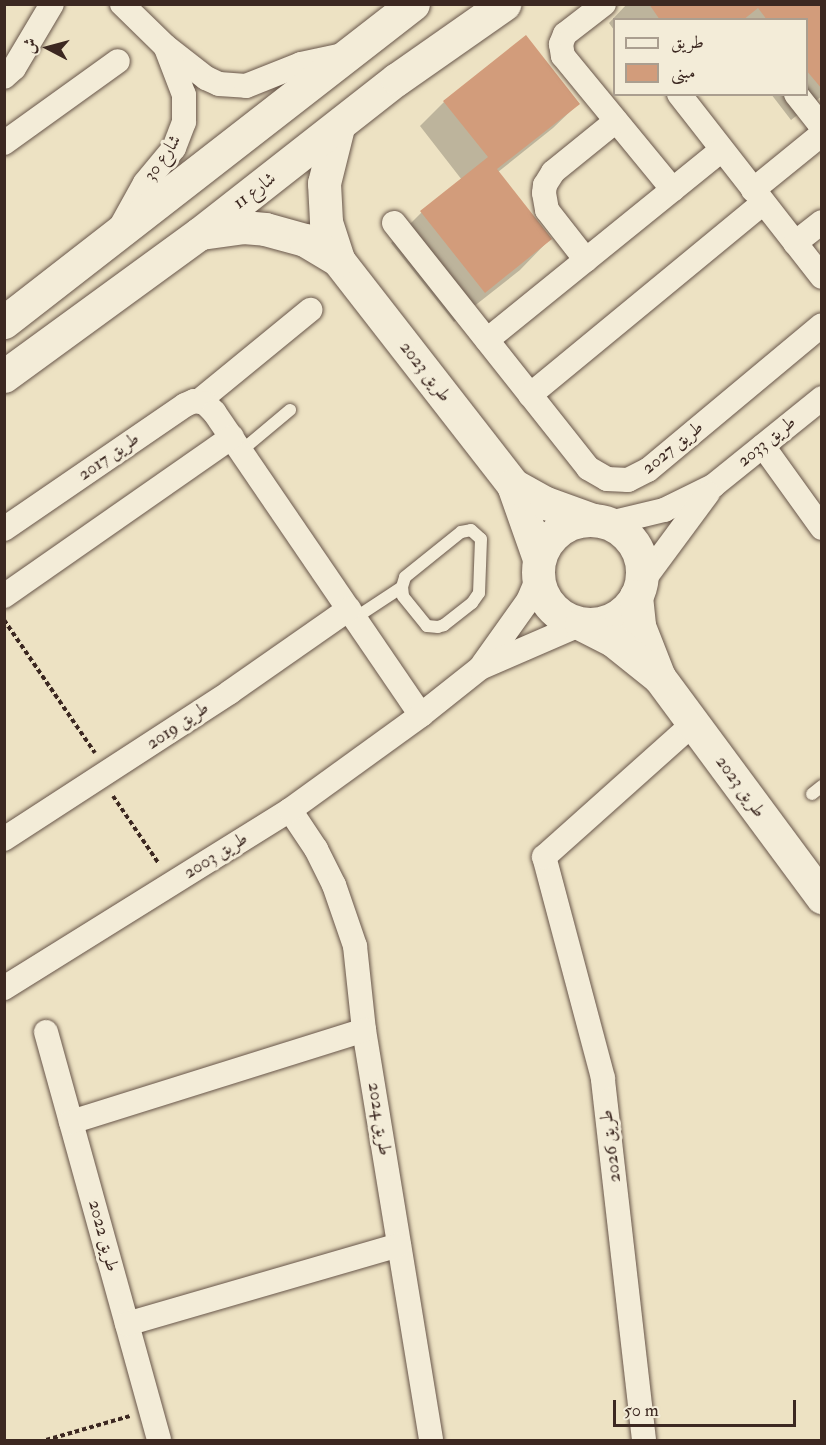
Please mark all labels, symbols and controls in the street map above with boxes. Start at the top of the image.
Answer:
north arrow [18,18,78,78]
legend [613,18,808,96]
text: طريق [671,31,704,54]
text: ش [19,37,41,55]
text: مبنى [671,61,696,84]
street label: شارع 30 [139,131,187,185]
street label: شارع 11 [229,168,281,214]
street label: طريق 2023 [395,337,455,407]
street label: طريق 2033 [733,412,801,472]
street label: طريق 2027 [638,417,708,479]
street label: طريق 2017 [74,428,144,486]
street label: طريق 2019 [143,697,213,755]
street label: طريق 2023 [710,752,770,822]
street label: طريق 2003 [180,828,252,884]
street label: طريق 2024 [363,1081,395,1157]
street label: طريق 2026 [596,1108,626,1184]
street label: طريق 2022 [83,1198,123,1274]
scale bar [616,1388,799,1426]
text: 50 m [624,1399,659,1422]

